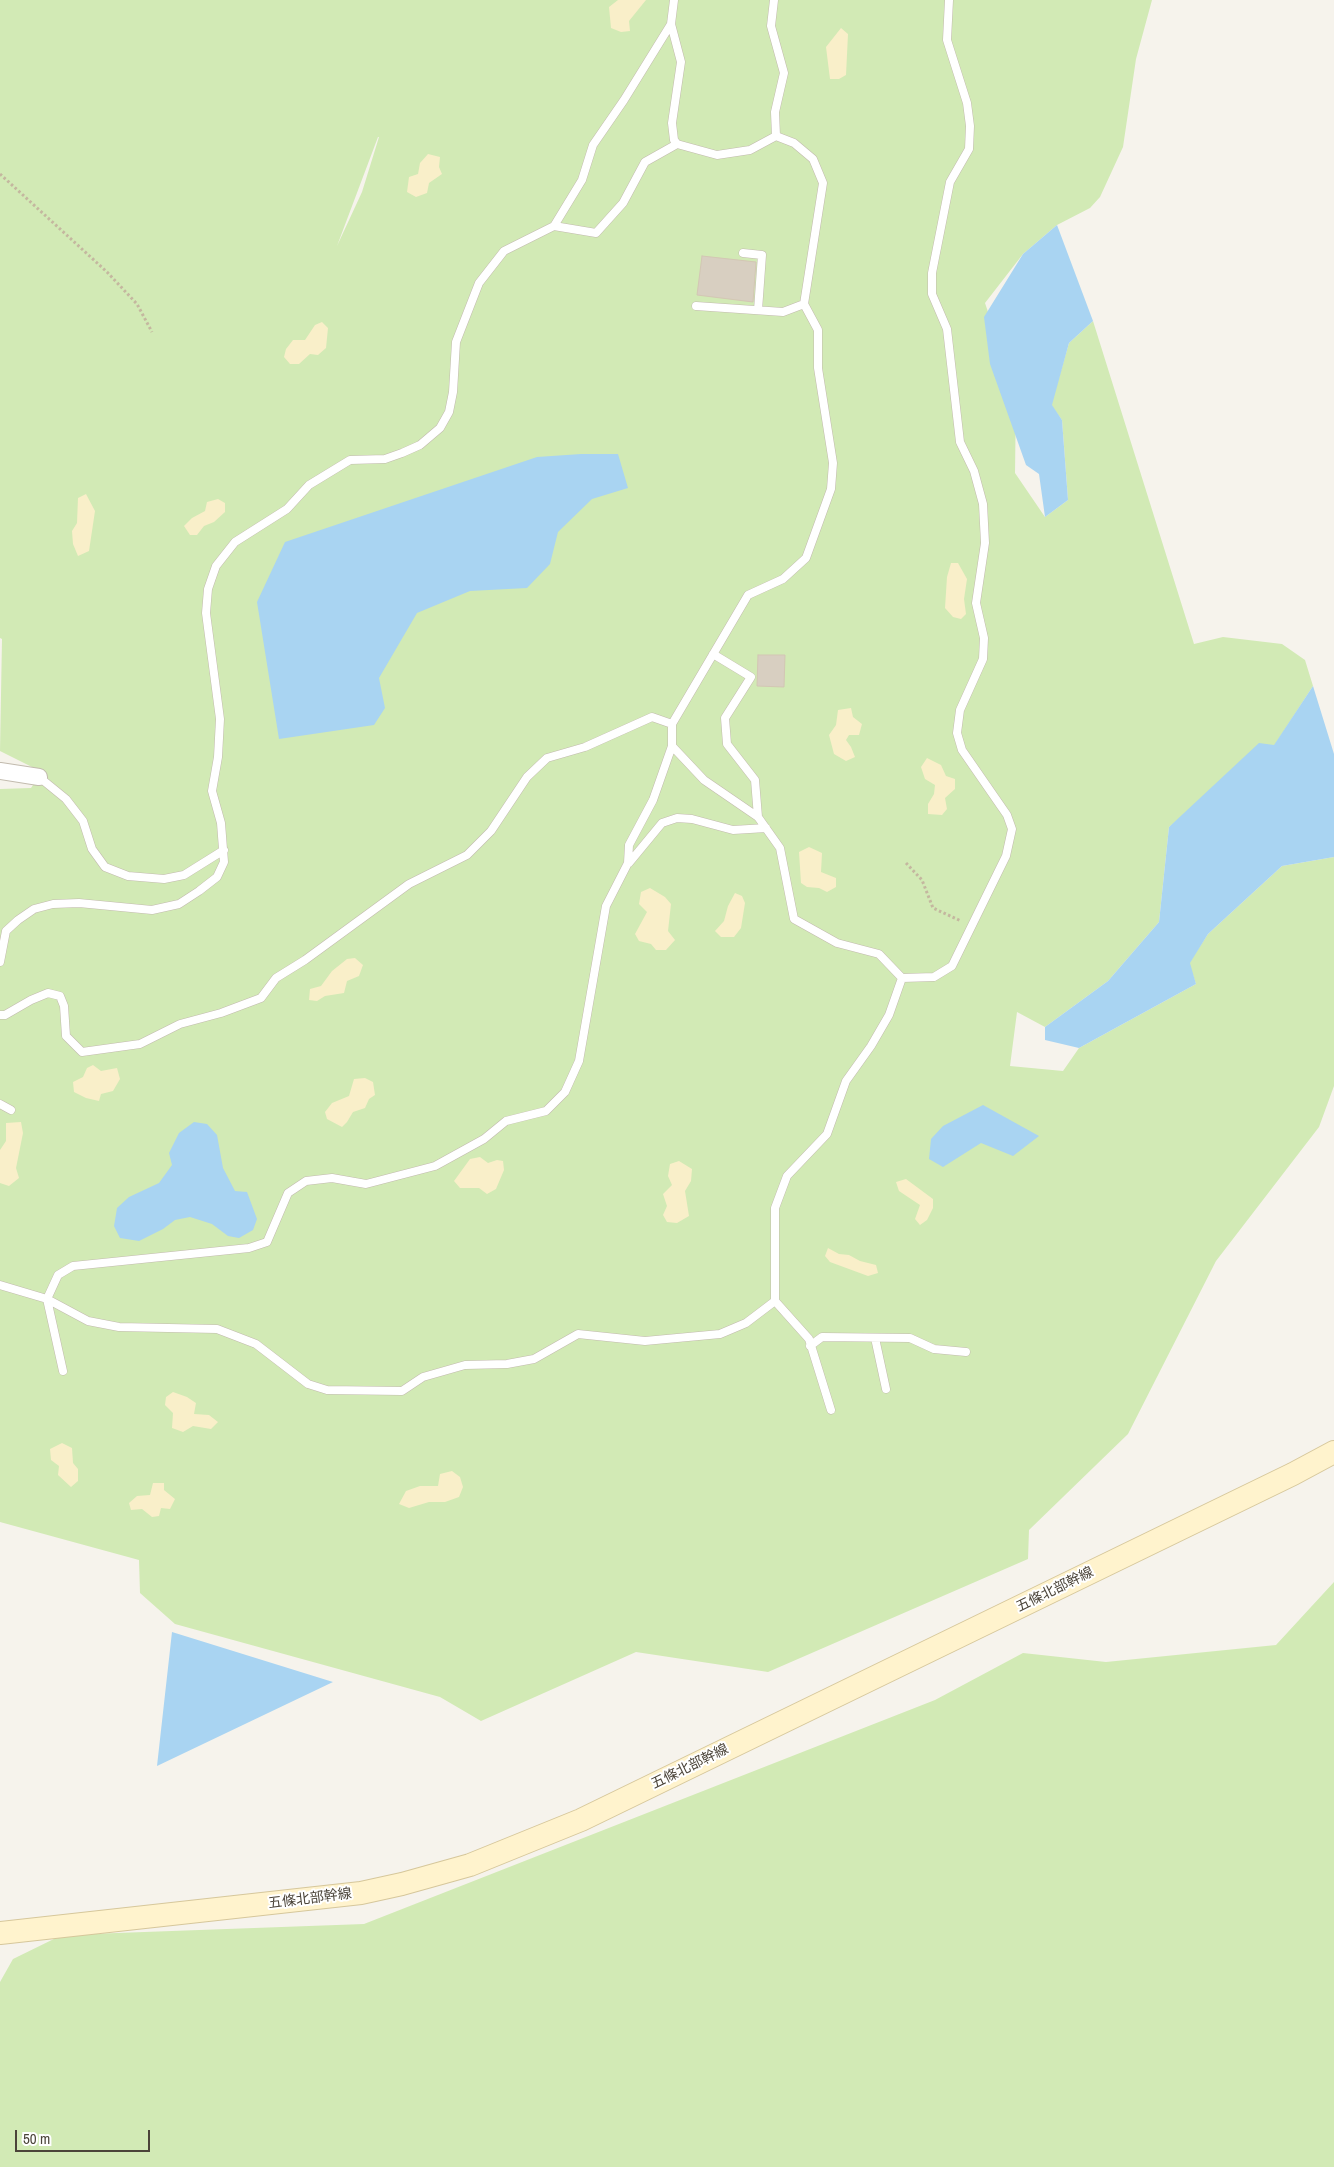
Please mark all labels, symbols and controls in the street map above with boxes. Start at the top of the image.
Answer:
street label: 五條北部幹線 [1014,1564,1096,1616]
street label: 五條北部幹線 [649,1741,731,1793]
street label: 五條北部幹線 [267,1886,353,1912]
scale bar [18,2120,152,2152]
text: 50 m [23,2128,50,2149]

